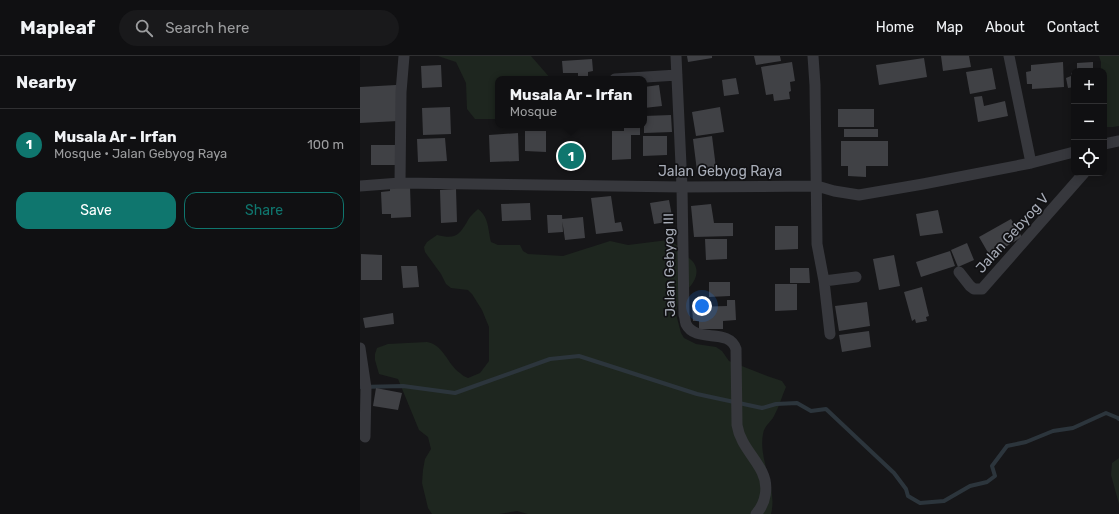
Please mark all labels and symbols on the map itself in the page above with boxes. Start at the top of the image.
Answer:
pin: 1 [558,141,584,171]
street label: Jalan Gebyog Raya [658,163,782,180]
street label: Jalan Gebyog V [972,190,1053,277]
street label: Jalan Gebyog III [660,213,679,317]
your location [692,296,712,316]

